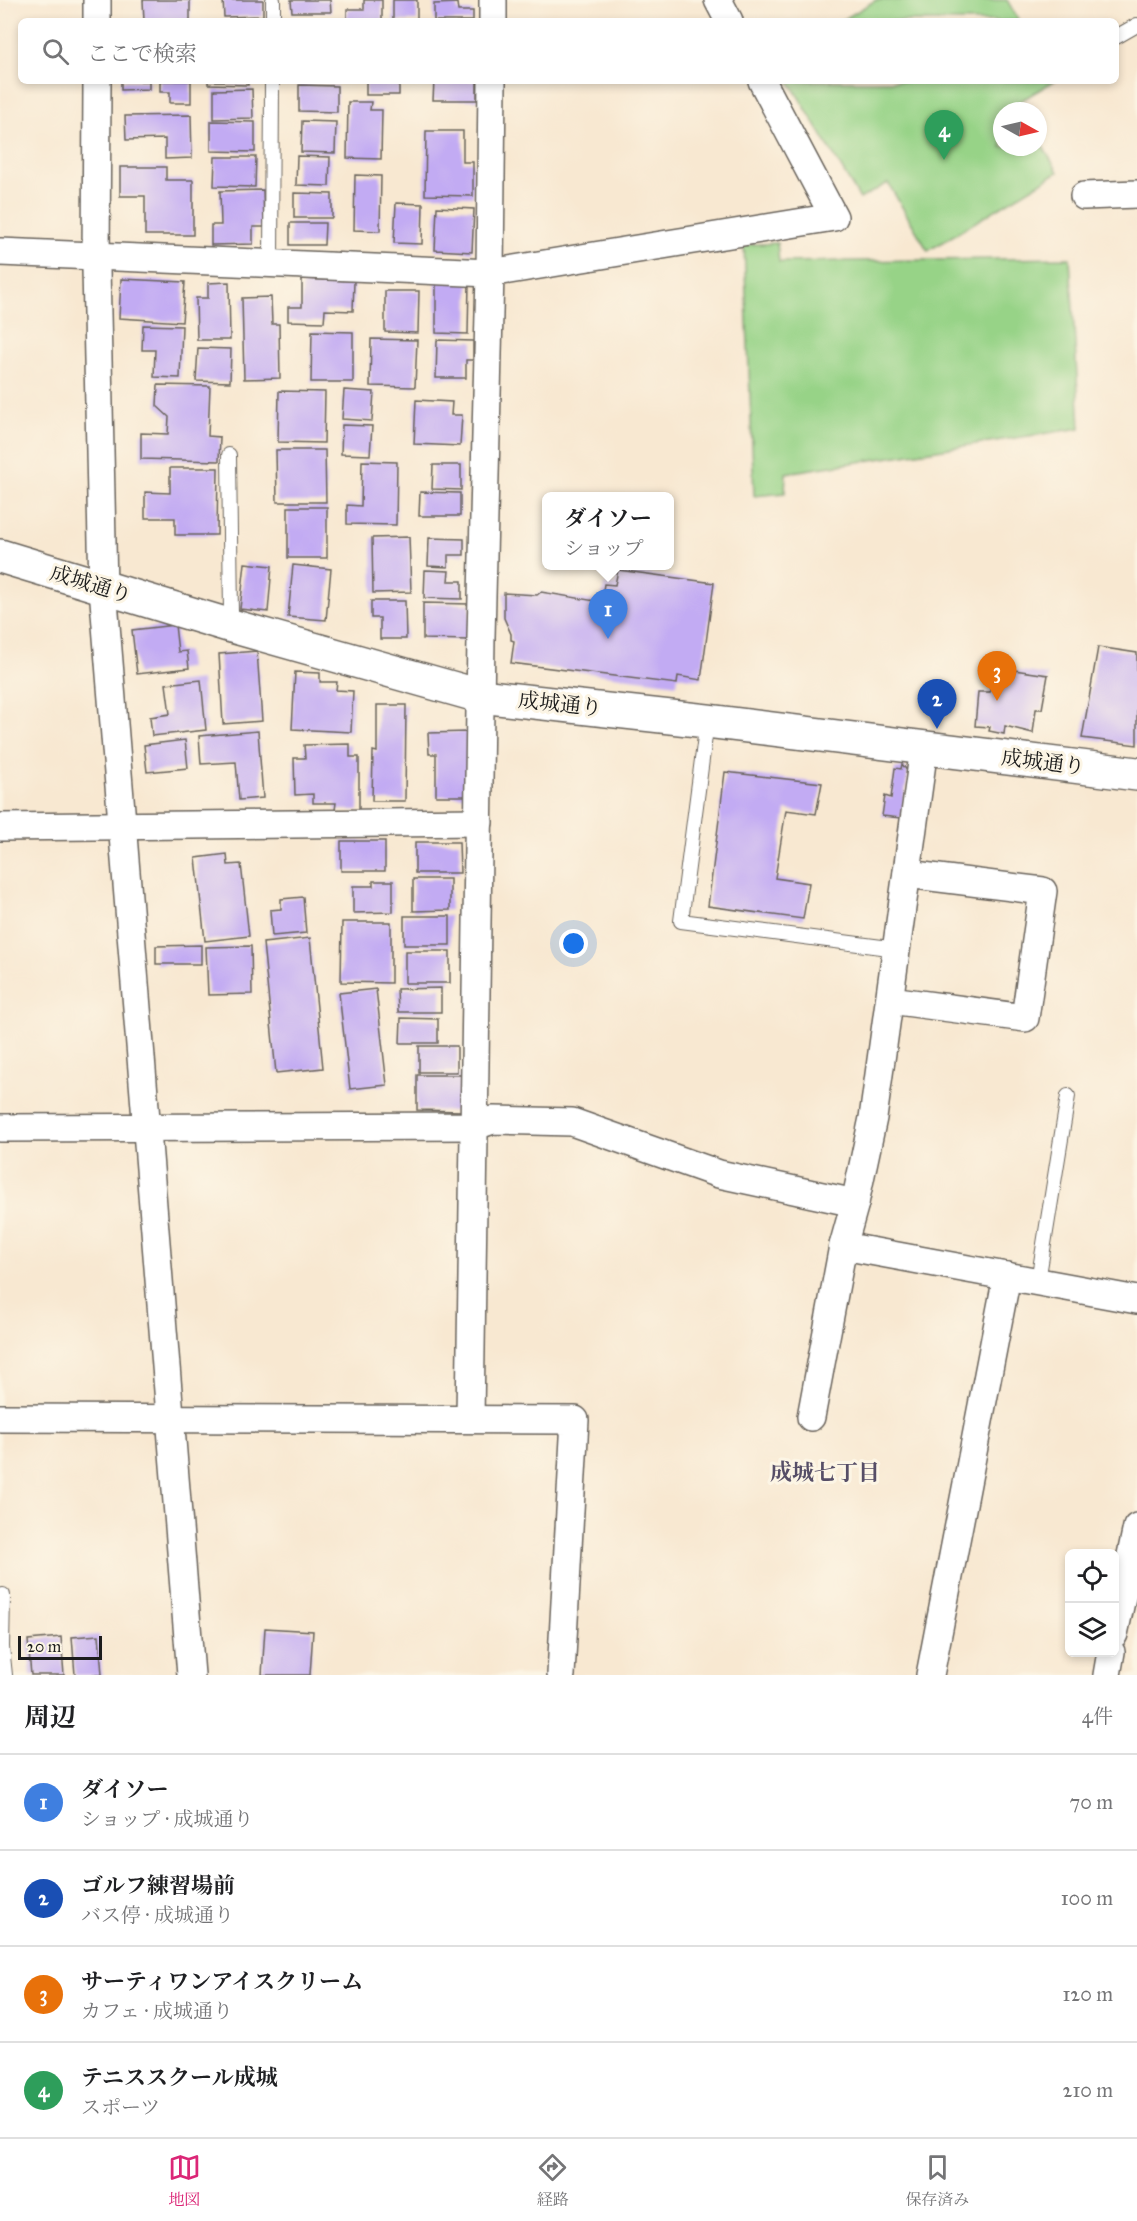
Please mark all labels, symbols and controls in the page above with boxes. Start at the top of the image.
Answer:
search box [18,18,1119,84]
icon: search [39,35,72,68]
text: ここで検索 [87,40,197,67]
north arrow [993,102,1047,156]
pin: 4 [924,110,964,160]
popup [542,492,674,570]
text: ダイソー [564,505,652,532]
text: ショップ [564,536,644,560]
street label: 成城通り [47,559,135,609]
pin: 1 [588,590,628,639]
pin: 3 [978,652,1016,701]
pin: 2 [918,680,956,729]
street label: 成城通り [517,687,603,721]
street label: 成城通り [1000,744,1086,780]
your location [559,929,588,958]
district label: 成城七丁目 [770,1459,880,1486]
map controls [1065,1549,1119,1657]
button: locate [1065,1549,1119,1603]
button: layers [1065,1603,1119,1657]
scale bar [18,1633,102,1660]
text: 20 m [27,1637,61,1656]
text: 周辺 [24,1701,76,1733]
text: 4件 [1082,1704,1113,1728]
text: ダイソー [81,1776,169,1803]
text: 1 [40,1790,47,1814]
text: 70 m [1070,1790,1113,1814]
text: ショップ · 成城通り [81,1807,254,1831]
text: ゴルフ練習場前 [81,1872,235,1899]
text: 2 [39,1886,48,1910]
text: 100 m [1061,1886,1113,1910]
text: バス停 · 成城通り [81,1903,234,1927]
text: サーティワンアイスクリーム [81,1968,363,1995]
text: 3 [40,1982,48,2006]
text: 120 m [1062,1982,1113,2006]
text: カフェ · 成城通り [81,1999,233,2023]
text: テニススクール成城 [81,2064,278,2091]
text: 4 [38,2078,49,2102]
text: 210 m [1063,2078,1113,2102]
text: スポーツ [81,2095,160,2119]
tab: 地図 [168,2151,201,2210]
tab: 経路 [536,2151,569,2210]
tab: 保存済み [905,2151,969,2210]

